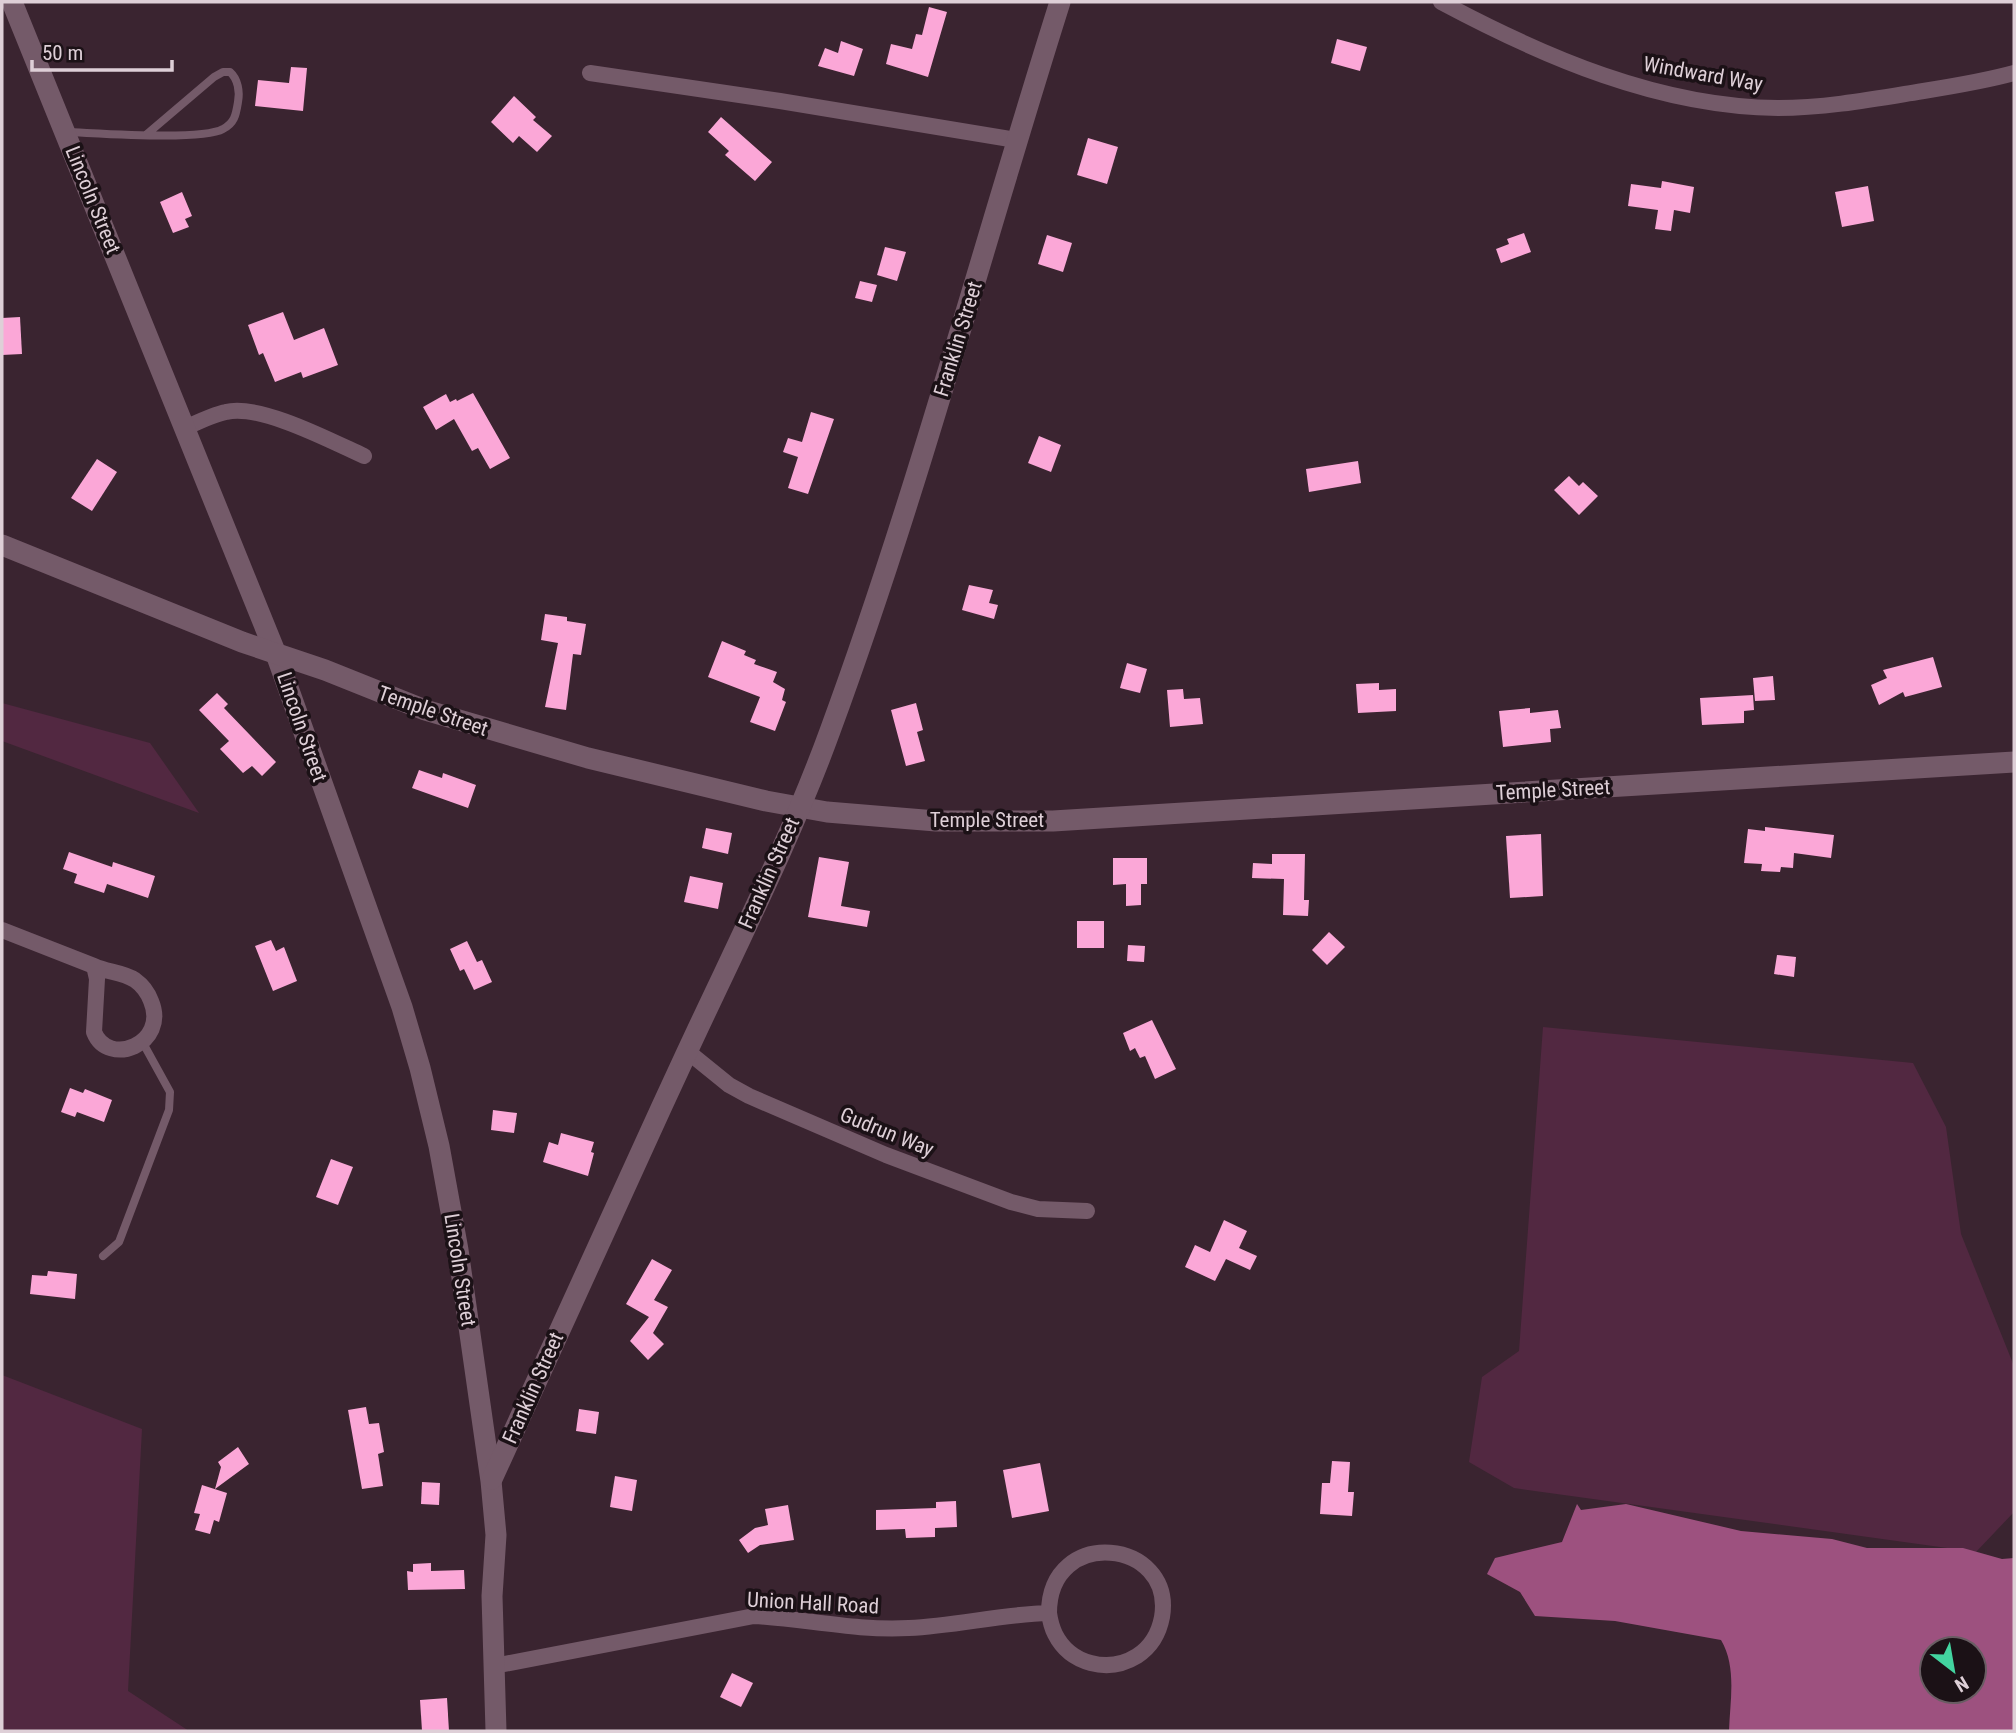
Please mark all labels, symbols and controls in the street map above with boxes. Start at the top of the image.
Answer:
scale bar [32,28,172,72]
text: 50 m [42,41,83,65]
street label: Windward Way [1641,52,1765,96]
street label: Lincoln Street [60,143,126,257]
street label: Franklin Street [929,278,987,400]
street label: Lincoln Street [272,669,332,785]
street label: Temple Street [375,681,491,741]
street label: Temple Street [1495,775,1611,805]
street label: Temple Street [930,808,1044,832]
street label: Franklin Street [734,814,804,932]
street label: Gudrun Way [837,1102,938,1162]
street label: Lincoln Street [439,1212,481,1328]
street label: Franklin Street [498,1329,568,1447]
street label: Union Hall Road [746,1588,880,1618]
north arrow [1918,1635,1988,1705]
text: N [1951,1671,1972,1697]

